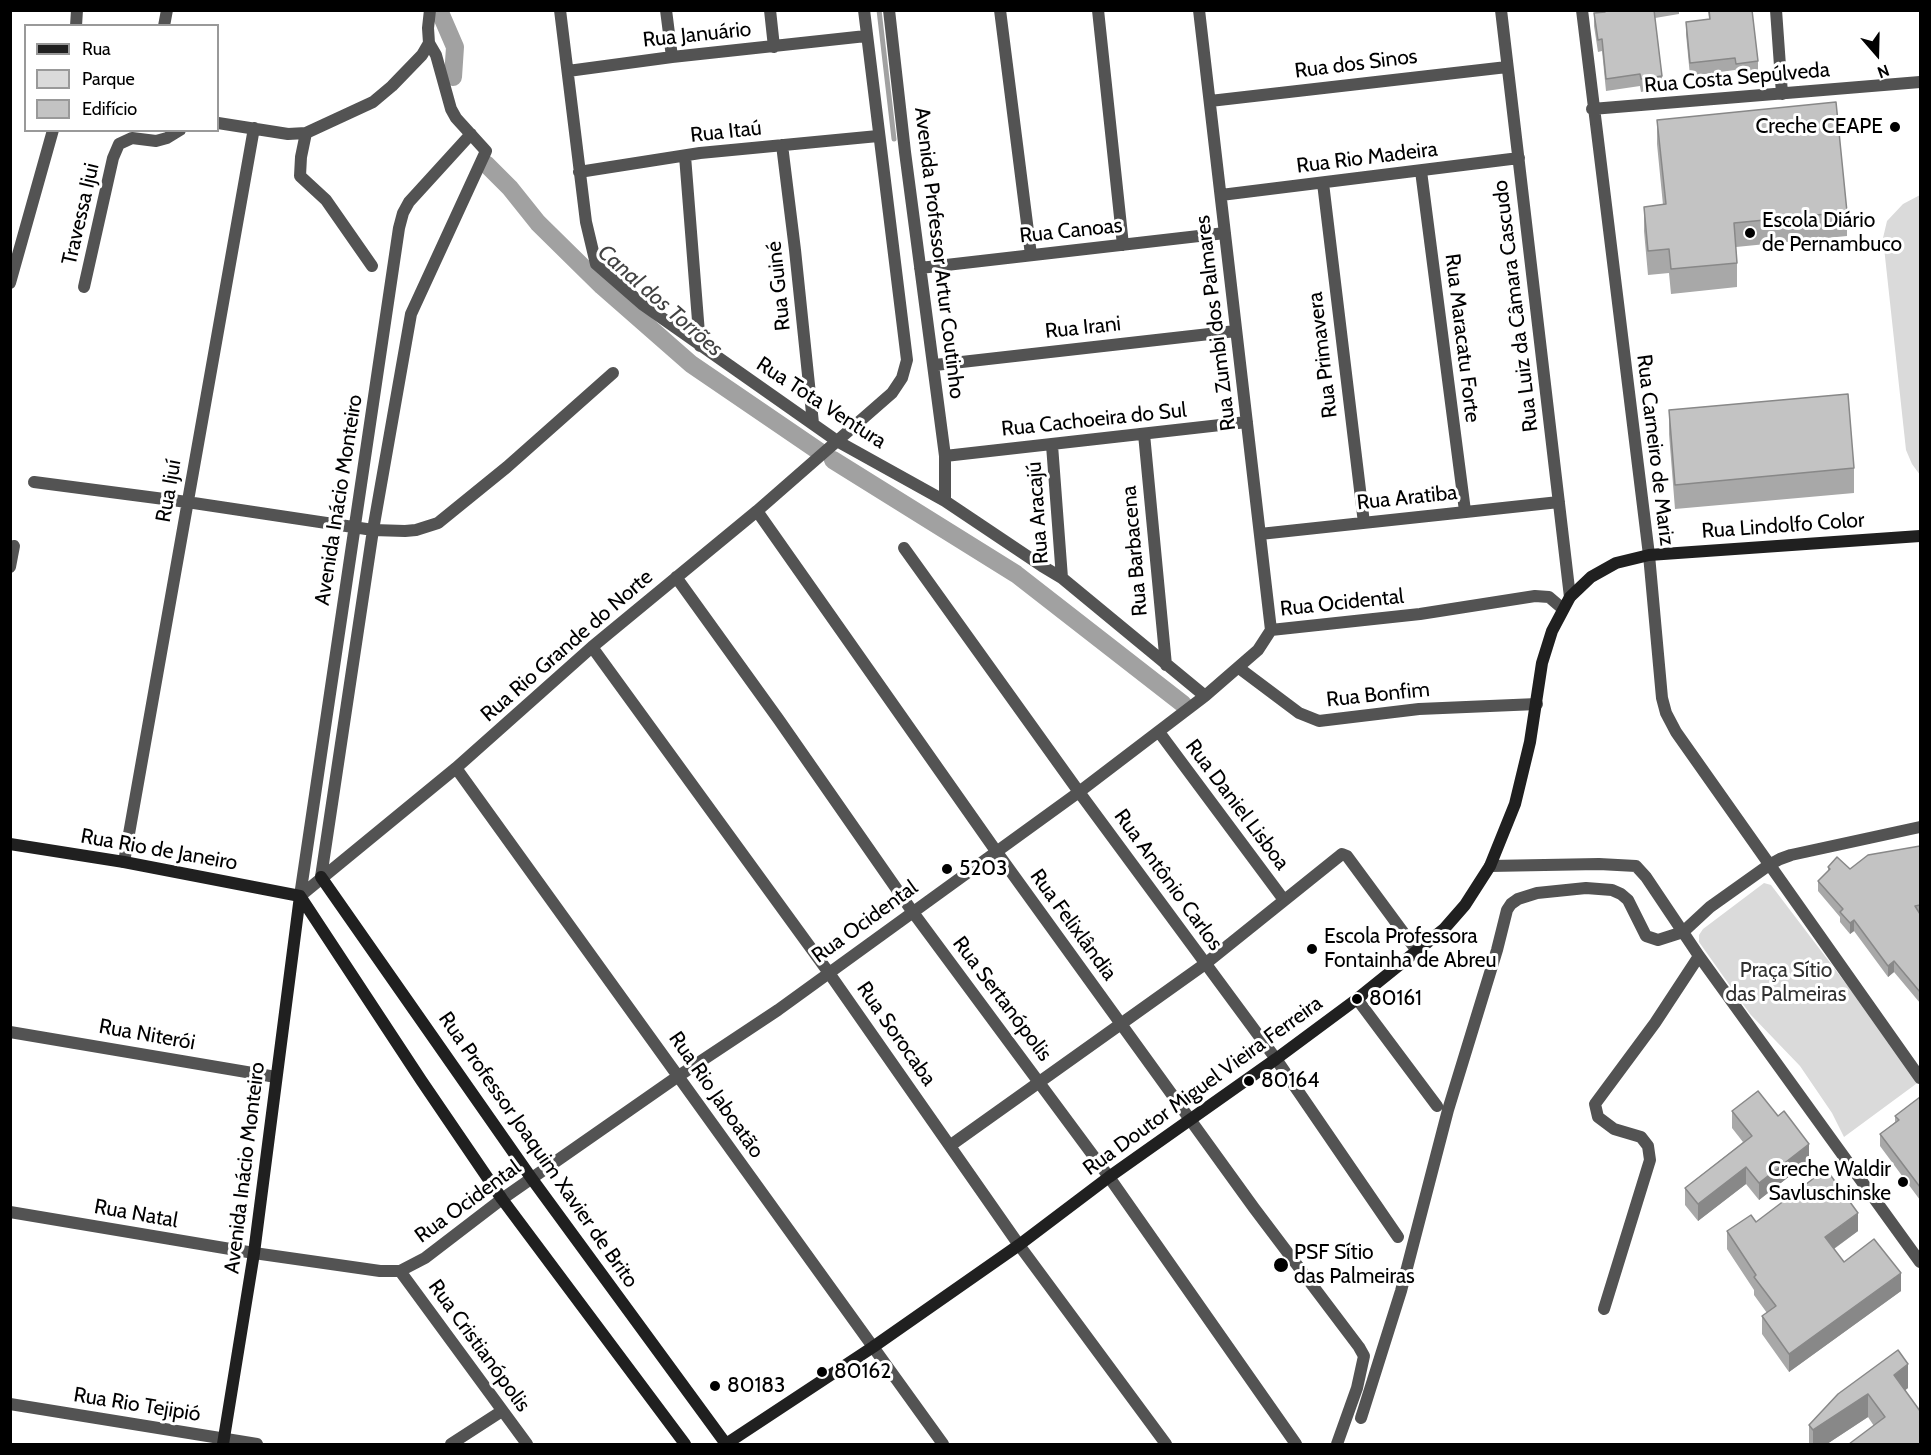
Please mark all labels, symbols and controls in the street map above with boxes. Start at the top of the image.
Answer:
street label: Rua Januário [642,17,752,53]
legend [24,24,219,132]
north arrow [1847,24,1907,84]
text: Rua [82,38,111,60]
street label: Rua dos Sinos [1293,44,1419,84]
street label: Rua Costa Sepúlveda [1643,57,1831,99]
text: N [1875,61,1892,82]
text: Parque [82,68,135,90]
text: Edifício [82,98,137,120]
street label: Avenida Professor Artur Coutinho [909,106,969,400]
place label: Creche CEAPE [1756,114,1883,140]
street label: Rua Itaú [689,116,763,148]
marker: Creche CEAPE [1888,120,1902,134]
street label: Rua Rio Madeira [1295,137,1439,179]
street label: Travessa Ijui [57,161,105,267]
street label: Rua Luiz da Câmara Cascudo [1488,179,1544,433]
place label: Escola Diário de Pernambuco [1762,208,1902,258]
street label: Rua Canoas [1018,213,1124,249]
street label: Rua Zumbi dos Palmares [1190,214,1242,432]
marker: Escola Diário de Pernambuco [1743,226,1757,240]
water label: Canal dos Torrões [592,239,728,363]
street label: Rua Guiné [762,240,796,332]
street label: Rua Maracatu Forte [1439,252,1485,424]
street label: Rua Primavera [1303,291,1343,419]
street label: Rua Irani [1044,311,1122,345]
street label: Rua Tota Ventura [751,352,891,454]
street label: Rua Carneiro de Mariz [1631,353,1679,547]
street label: Avenida Inácio Monteiro [310,393,368,607]
street label: Rua Cachoeira do Sul [1000,398,1188,442]
street label: Rua Ijuí [151,458,187,524]
street label: Rua Aracajú [1022,461,1054,565]
street label: Rua Aratiba [1356,480,1458,516]
street label: Rua Barbacena [1117,485,1153,617]
street label: Rua Lindolfo Color [1701,508,1865,544]
street label: Rua Rio Grande do Norte [476,565,658,727]
street label: Rua Ocidental [1279,584,1405,622]
street label: Rua Bonfim [1325,677,1431,713]
street label: Rua Daniel Lisboa [1180,735,1294,875]
street label: Rua Antônio Carlos [1108,804,1228,956]
street label: Rua Rio de Janeiro [79,824,239,876]
place label: 5203 [959,856,1007,882]
marker: 5203 [940,862,954,876]
street label: Rua Felixlândia [1024,864,1122,986]
street label: Rua Ocidental [807,875,923,969]
place label: Escola Professora Fontainha de Abreu [1324,924,1497,974]
street label: Rua Sertanópolis [947,932,1057,1066]
marker: Escola Professora Fontainha de Abreu [1305,942,1319,956]
park label: Praça Sítio das Palmeiras [1726,958,1846,1008]
street label: Rua Sorocaba [851,977,941,1091]
place label: 80161 [1369,986,1422,1012]
street label: Rua Doutor Miguel Vieira Ferreira [1079,991,1327,1181]
marker: 80161 [1350,992,1364,1006]
street label: Rua Professor Joaquim Xavier de Brito [433,1007,643,1293]
street label: Rua Niterói [97,1014,197,1056]
street label: Rua Rio Jaboatão [663,1027,769,1163]
street label: Avenida Inácio Monteiro [220,1061,270,1275]
place label: 80164 [1261,1068,1319,1094]
marker: 80164 [1242,1074,1256,1088]
street label: Rua Ocidental [410,1155,526,1249]
place label: Creche Waldir Savluschinske [1768,1157,1891,1207]
marker: Creche Waldir Savluschinske [1896,1175,1910,1189]
street label: Rua Natal [92,1194,180,1234]
place label: PSF Sítio das Palmeiras [1294,1240,1415,1290]
marker: PSF Sítio das Palmeiras [1272,1256,1290,1274]
street label: Rua Cristianópolis [423,1275,535,1417]
place label: 80162 [834,1359,891,1385]
marker: 80162 [815,1365,829,1379]
place label: 80183 [727,1373,785,1399]
marker: 80183 [708,1379,722,1393]
street label: Rua Rio Tejipió [72,1383,202,1427]

